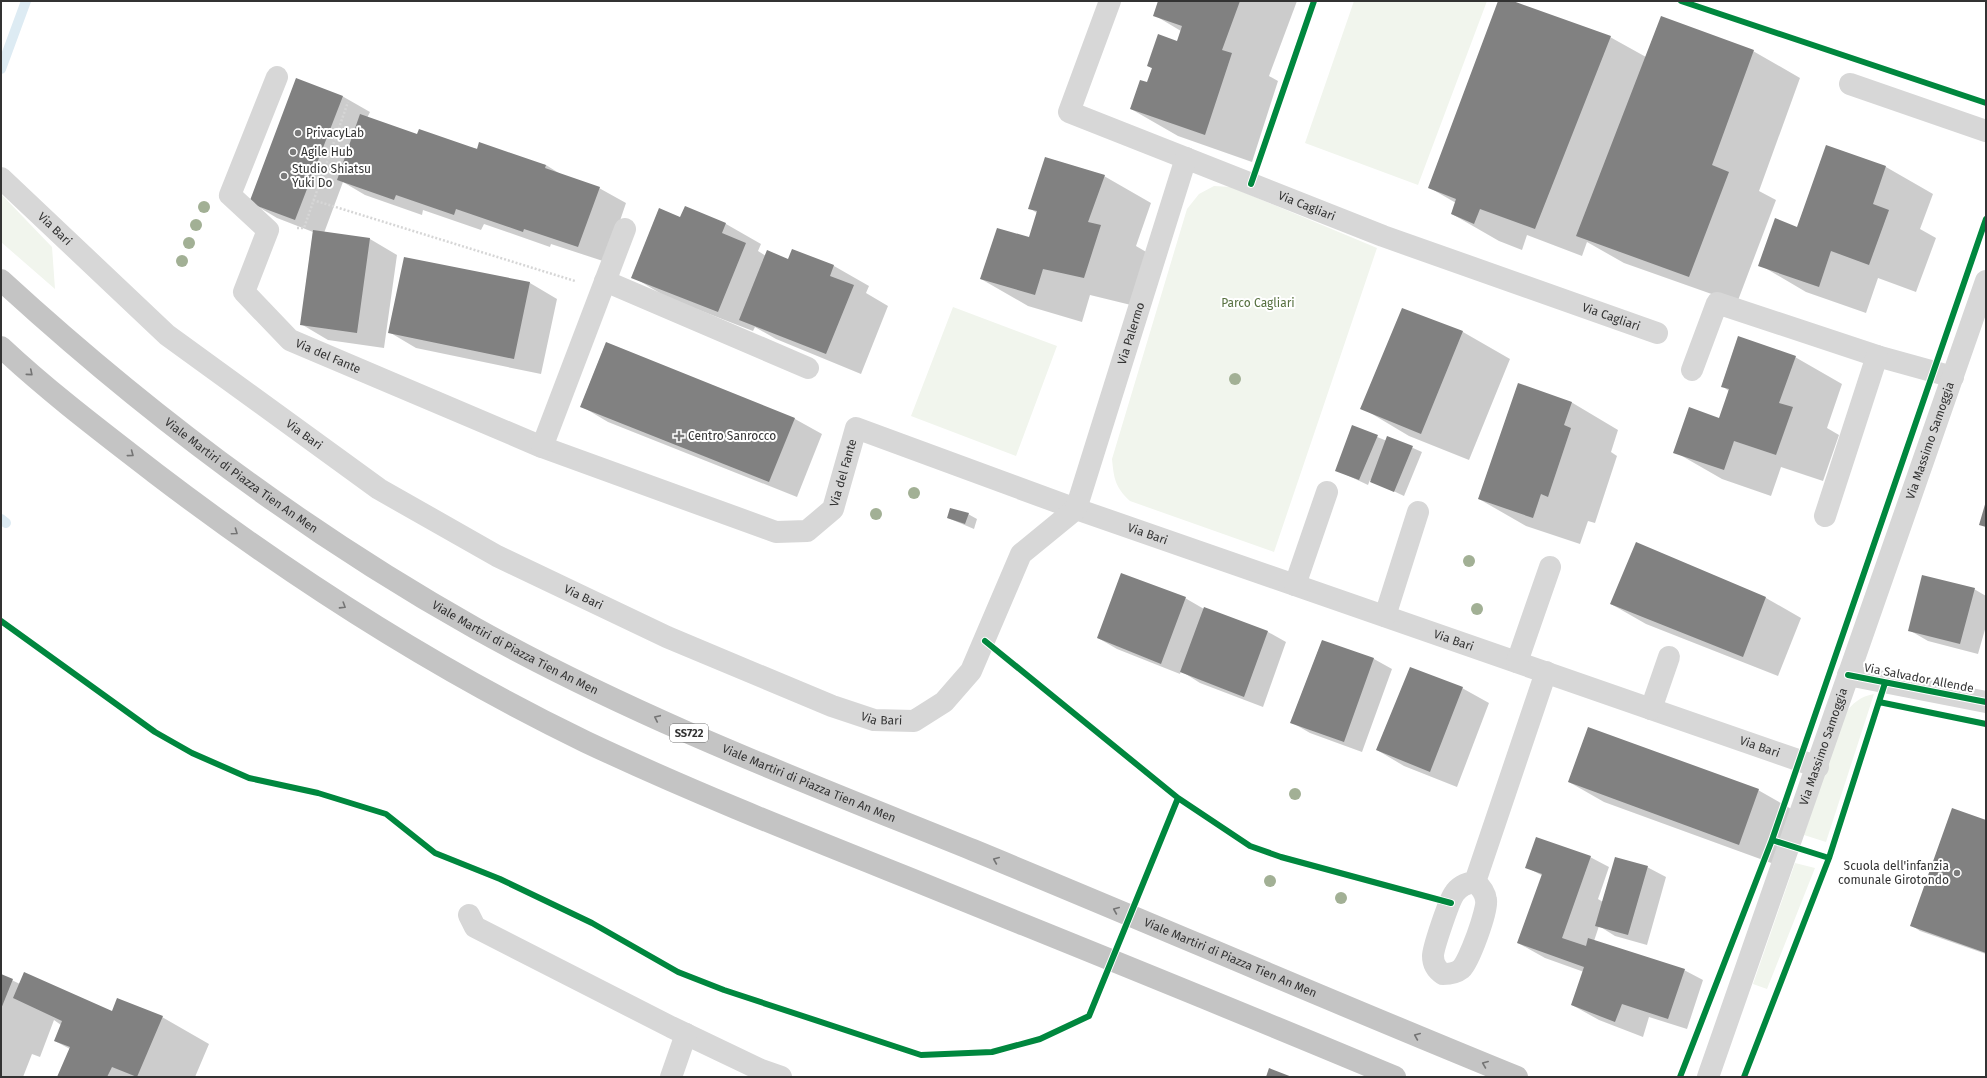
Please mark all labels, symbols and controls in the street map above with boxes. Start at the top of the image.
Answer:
place label: PrivacyLab [306,126,364,140]
marker: PrivacyLab [293,128,303,138]
place label: Agile Hub [301,145,353,159]
marker: Agile Hub [288,147,298,157]
place label: Studio Shiatsu Yuki Do [292,162,371,190]
marker: Studio Shiatsu Yuki Do [279,171,289,181]
street label: Via Cagliari [1276,188,1338,224]
street label: Via Bari [35,209,75,248]
park label: Parco Cagliari [1221,296,1295,310]
street label: Via Cagliari [1580,300,1642,333]
street label: Via Palermo [1115,301,1147,366]
street label: Via del Fante [293,336,363,376]
one-way arrow [26,368,33,375]
street label: Via Massimo Samoggia [1903,380,1957,501]
street label: Viale Martiri di Piazza Tien An Men [162,415,321,536]
street label: Via Bari [283,417,325,453]
place label: Centro Sanrocco [688,429,776,443]
marker: Centro Sanrocco [673,430,685,442]
street label: Via del Fante [827,437,860,508]
one-way arrow [127,450,134,457]
street label: Via Bari [1126,520,1170,547]
one-way arrow [231,527,238,534]
street label: Via Bari [562,582,605,612]
street label: Viale Martiri di Piazza Tien An Men [429,598,601,698]
one-way arrow [339,601,346,608]
street label: Via Bari [1432,627,1476,654]
street label: Via Salvador Allende [1863,660,1975,696]
street label: Via Massimo Samoggia [1797,686,1850,807]
street label: Via Bari [859,709,902,728]
one-way arrow [653,715,660,723]
road number: SS722 [670,724,708,742]
street label: Via Bari [1738,733,1782,760]
street label: Viale Martiri di Piazza Tien An Men [720,741,898,825]
one-way arrow [993,857,1001,865]
place label: Scuola dell'infanzia comunale Girotondo [1838,859,1949,887]
marker: Scuola dell'infanzia comunale Girotondo [1952,868,1962,878]
one-way arrow [1113,907,1120,915]
street label: Viale Martiri di Piazza Tien An Men [1142,915,1319,1000]
one-way arrow [1414,1033,1422,1041]
one-way arrow [1482,1061,1490,1069]

